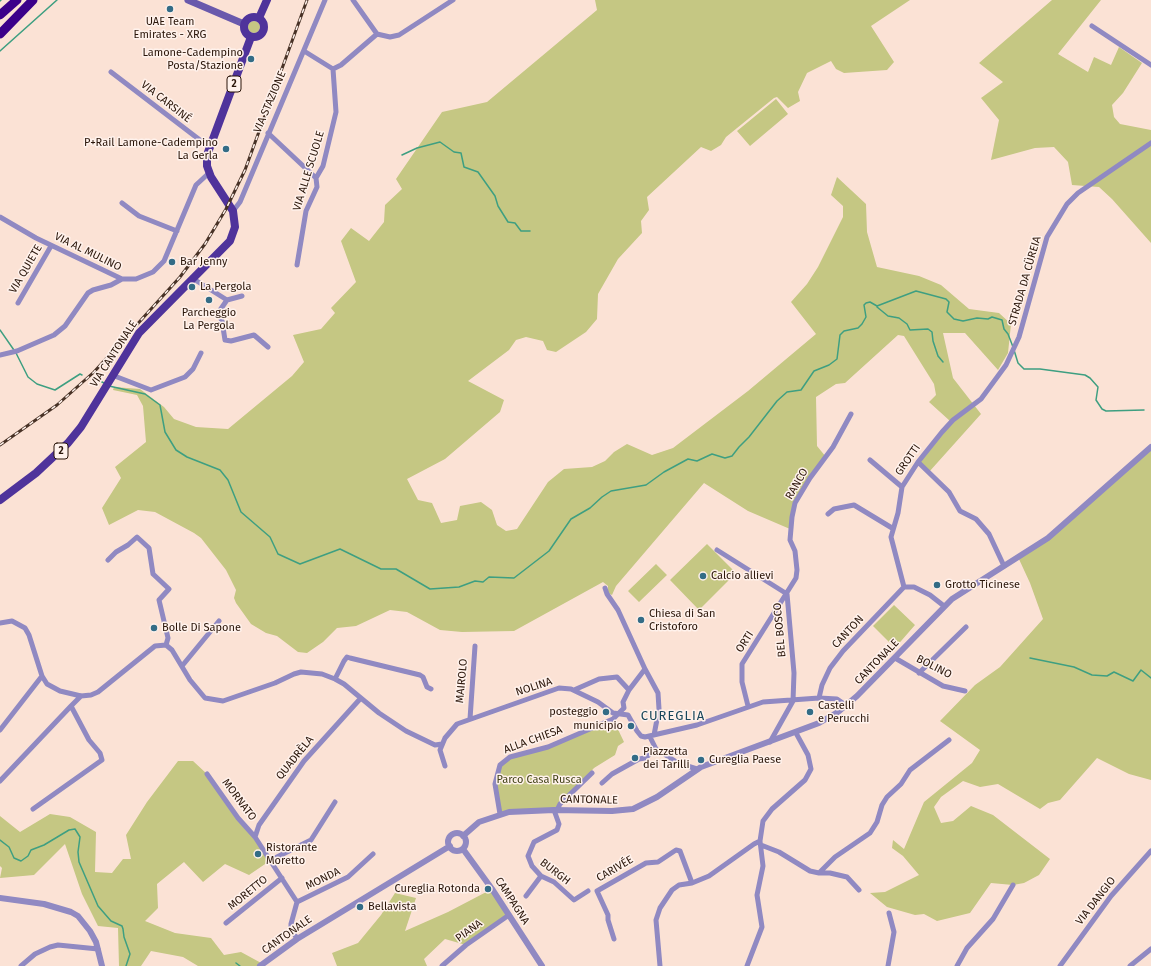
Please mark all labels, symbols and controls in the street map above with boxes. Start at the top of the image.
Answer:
marker: UAE Team Emirates - XRG [165,4,175,14]
place label: UAE Team Emirates - XRG [134,15,206,41]
place label: Lamone-Cadempino Posta/Stazione [142,46,243,72]
marker: Lamone-Cadempino Posta/Stazione [246,54,256,64]
street label: VIA STAZIONE [251,69,289,135]
road number: 2 [227,76,241,92]
street label: VIA CARSINÉ [138,78,194,126]
street label: VIA ALLE SCUOLE [291,129,327,213]
place label: P+Rail Lamone-Cadempino La Gerla [84,136,218,162]
marker: P+Rail Lamone-Cadempino La Gerla [221,144,231,154]
street label: VIA AL MULINO [52,230,124,274]
street label: STRADA DA CÜREIA [1006,235,1044,327]
street label: VIA QUIETE [7,242,45,296]
place label: Bar Jenny [180,255,227,269]
marker: Bar Jenny [167,257,177,267]
place label: La Pergola [200,280,252,294]
marker: La Pergola [187,282,197,292]
marker: Parcheggio La Pergola [204,295,214,305]
place label: Parcheggio La Pergola [182,306,236,332]
street label: VIA CANTONALE [88,318,140,390]
street label: GROTTI [892,442,924,478]
road number: 2 [54,443,68,459]
street label: RANCO [783,466,811,502]
place label: Calcio allievi [711,569,774,583]
marker: Calcio allievi [698,571,708,581]
place label: Grotto Ticinese [945,578,1020,592]
marker: Grotto Ticinese [932,580,942,590]
street label: BEL BOSCO [771,602,789,658]
place label: Chiesa di San Cristoforo [649,607,716,633]
street label: CANTON [829,613,867,651]
marker: Chiesa di San Cristoforo [636,615,646,625]
place label: Bolle Di Sapone [162,621,241,635]
marker: Bolle Di Sapone [149,623,159,633]
street label: ORTI [733,629,757,655]
street label: CANTONALE [852,637,902,687]
street label: BOLINO [914,652,954,682]
street label: MAIROLO [453,658,471,704]
street label: NOLINA [514,675,554,699]
place label: Castelli e Perucchi [818,699,869,725]
place label: posteggio [549,705,598,719]
marker: posteggio [601,707,611,717]
marker: Castelli e Perucchi [805,707,815,717]
district label: CUREGLIA [641,708,705,724]
place label: municipio [573,719,623,733]
marker: municipio [626,721,636,731]
street label: ALLA CHIESA [502,723,564,757]
street label: QUADRÈLA [273,733,317,783]
place label: Piazzetta dei Tarilli [643,745,690,771]
marker: Piazzetta dei Tarilli [630,753,640,763]
place label: Cureglia Paese [709,753,781,767]
marker: Cureglia Paese [696,755,706,765]
park label: Parco Casa Rusca [496,773,582,787]
street label: MORNATO [219,777,259,823]
street label: CANTONALE [560,793,618,807]
place label: Ristorante Moretto [266,841,317,867]
marker: Ristorante Moretto [253,849,263,859]
street label: CARIVÉE [594,853,636,885]
street label: BURGH [537,856,573,888]
street label: MONDA [304,865,342,893]
street label: MORETTO [226,873,270,913]
street label: VIA DANGIO [1073,874,1119,928]
street label: CAMPAGNA [492,875,532,927]
place label: Cureglia Rotonda [395,882,480,896]
marker: Cureglia Rotonda [483,884,493,894]
place label: Bellavista [368,900,416,914]
marker: Bellavista [355,902,365,912]
street label: CANTONALE [259,913,315,957]
street label: PIANA [453,917,485,945]

